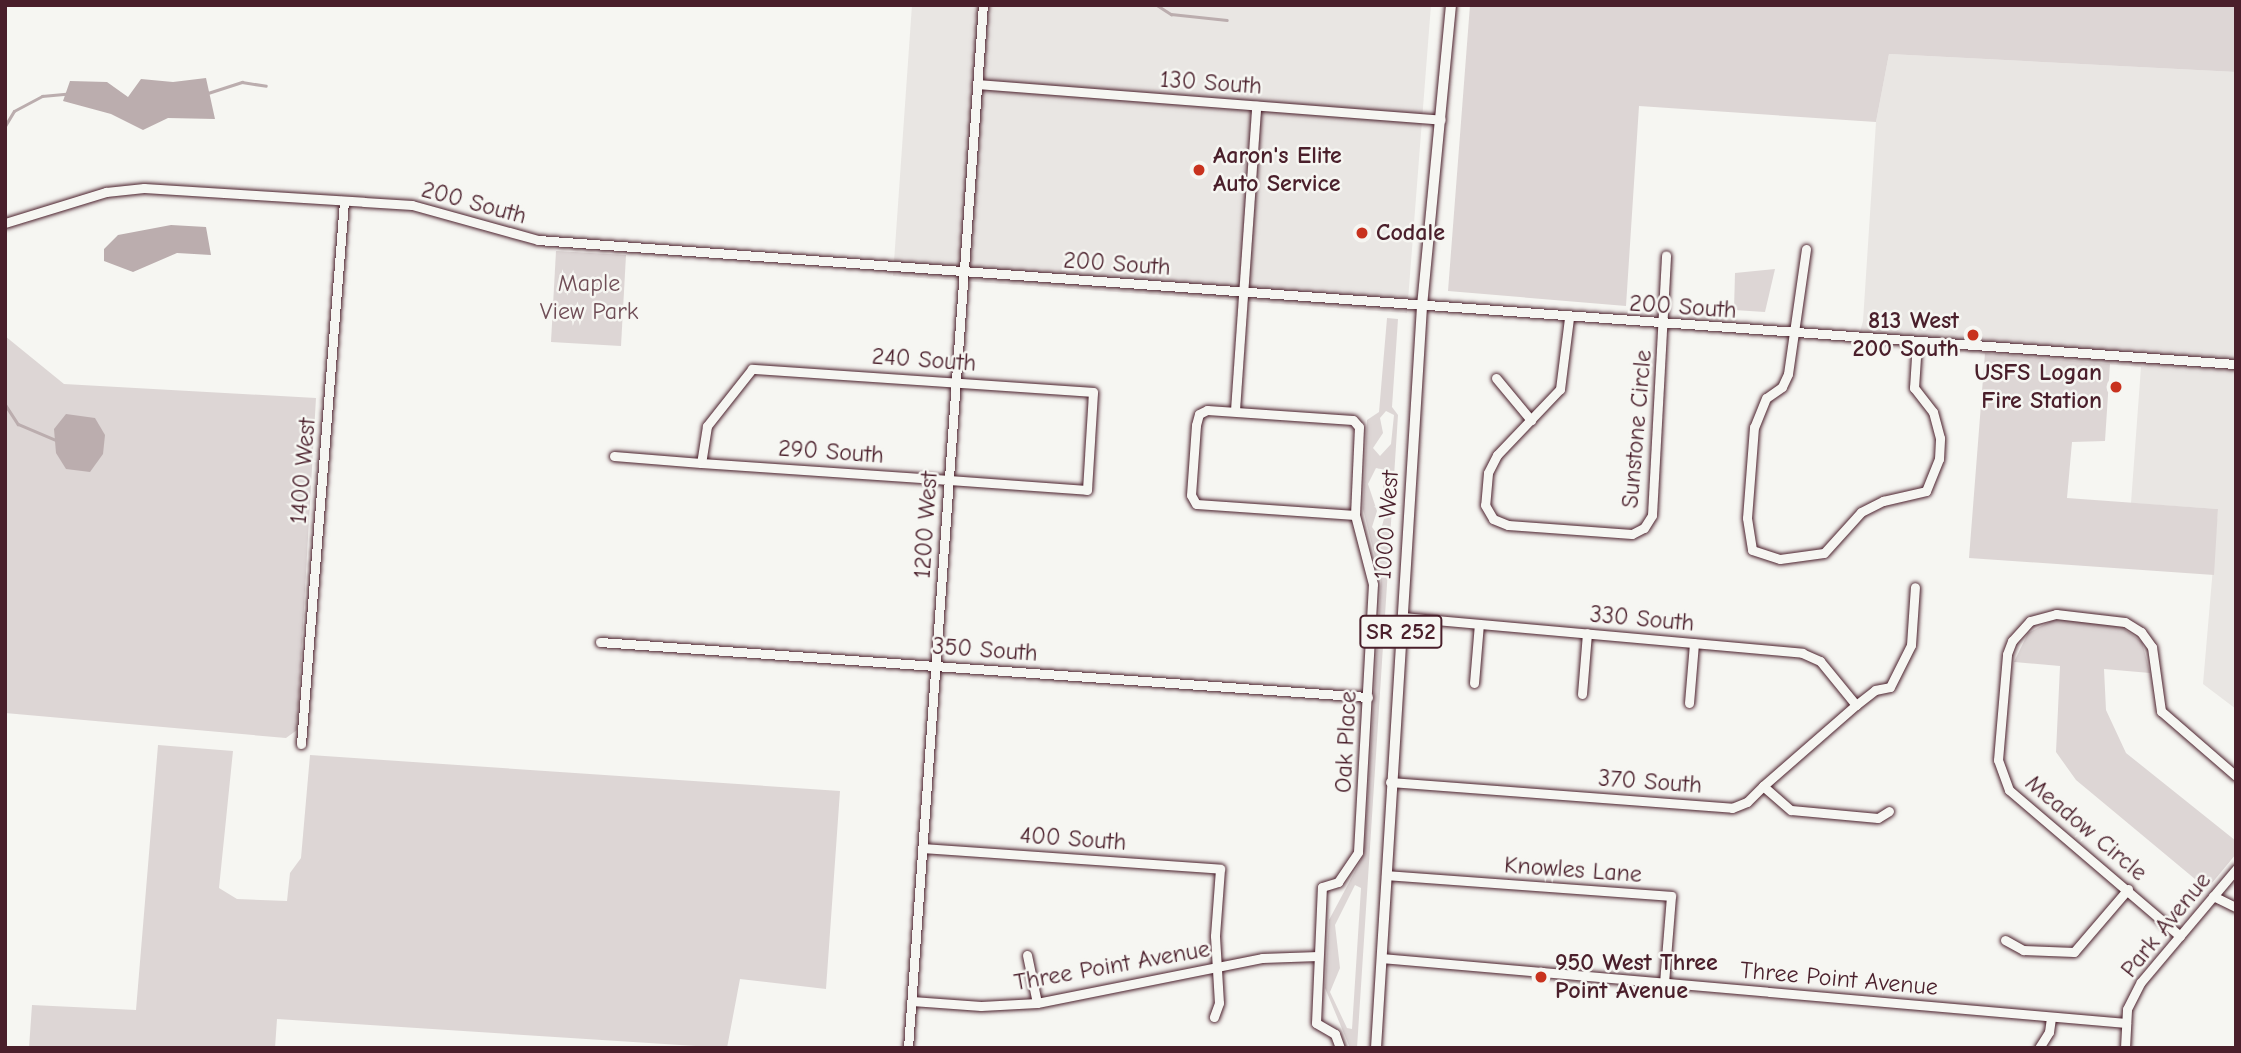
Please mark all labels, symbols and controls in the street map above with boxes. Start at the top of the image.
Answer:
street label: 130 South [1159,65,1263,101]
place label: Aaron's Elite Auto Service [1213,142,1342,198]
marker: Aaron's Elite Auto Service [1191,162,1207,178]
street label: 200 South [418,175,530,231]
place label: Codale [1376,219,1445,247]
marker: Codale [1354,225,1370,241]
street label: 200 South [1062,246,1172,282]
park label: Maple View Park [540,270,638,326]
street label: 200 South [1628,289,1738,325]
place label: 813 West 200 South [1853,307,1959,363]
marker: 813 West 200 South [1965,327,1981,343]
street label: 240 South [871,342,977,378]
street label: Sunstone Circle [1616,349,1658,509]
place label: USFS Logan Fire Station [1974,359,2102,415]
marker: USFS Logan Fire Station [2108,379,2124,395]
street label: 1400 West [284,417,322,525]
street label: 290 South [777,434,885,470]
street label: 1000 West [1369,469,1405,581]
street label: 1200 West [908,470,944,580]
street label: 330 South [1589,600,1695,638]
road number: SR 252 [1359,612,1443,652]
street label: 350 South [931,632,1039,668]
street label: Oak Place [1329,690,1363,794]
street label: 370 South [1597,764,1703,800]
street label: Meadow Circle [2019,769,2153,887]
street label: 400 South [1019,821,1127,857]
street label: Knowles Lane [1503,851,1643,889]
street label: Park Avenue [2115,867,2217,983]
street label: Three Point Avenue [1012,935,1212,997]
place label: 950 West Three Point Avenue [1555,949,1718,1005]
street label: Three Point Avenue [1739,956,1939,1002]
marker: 950 West Three Point Avenue [1533,969,1549,985]

